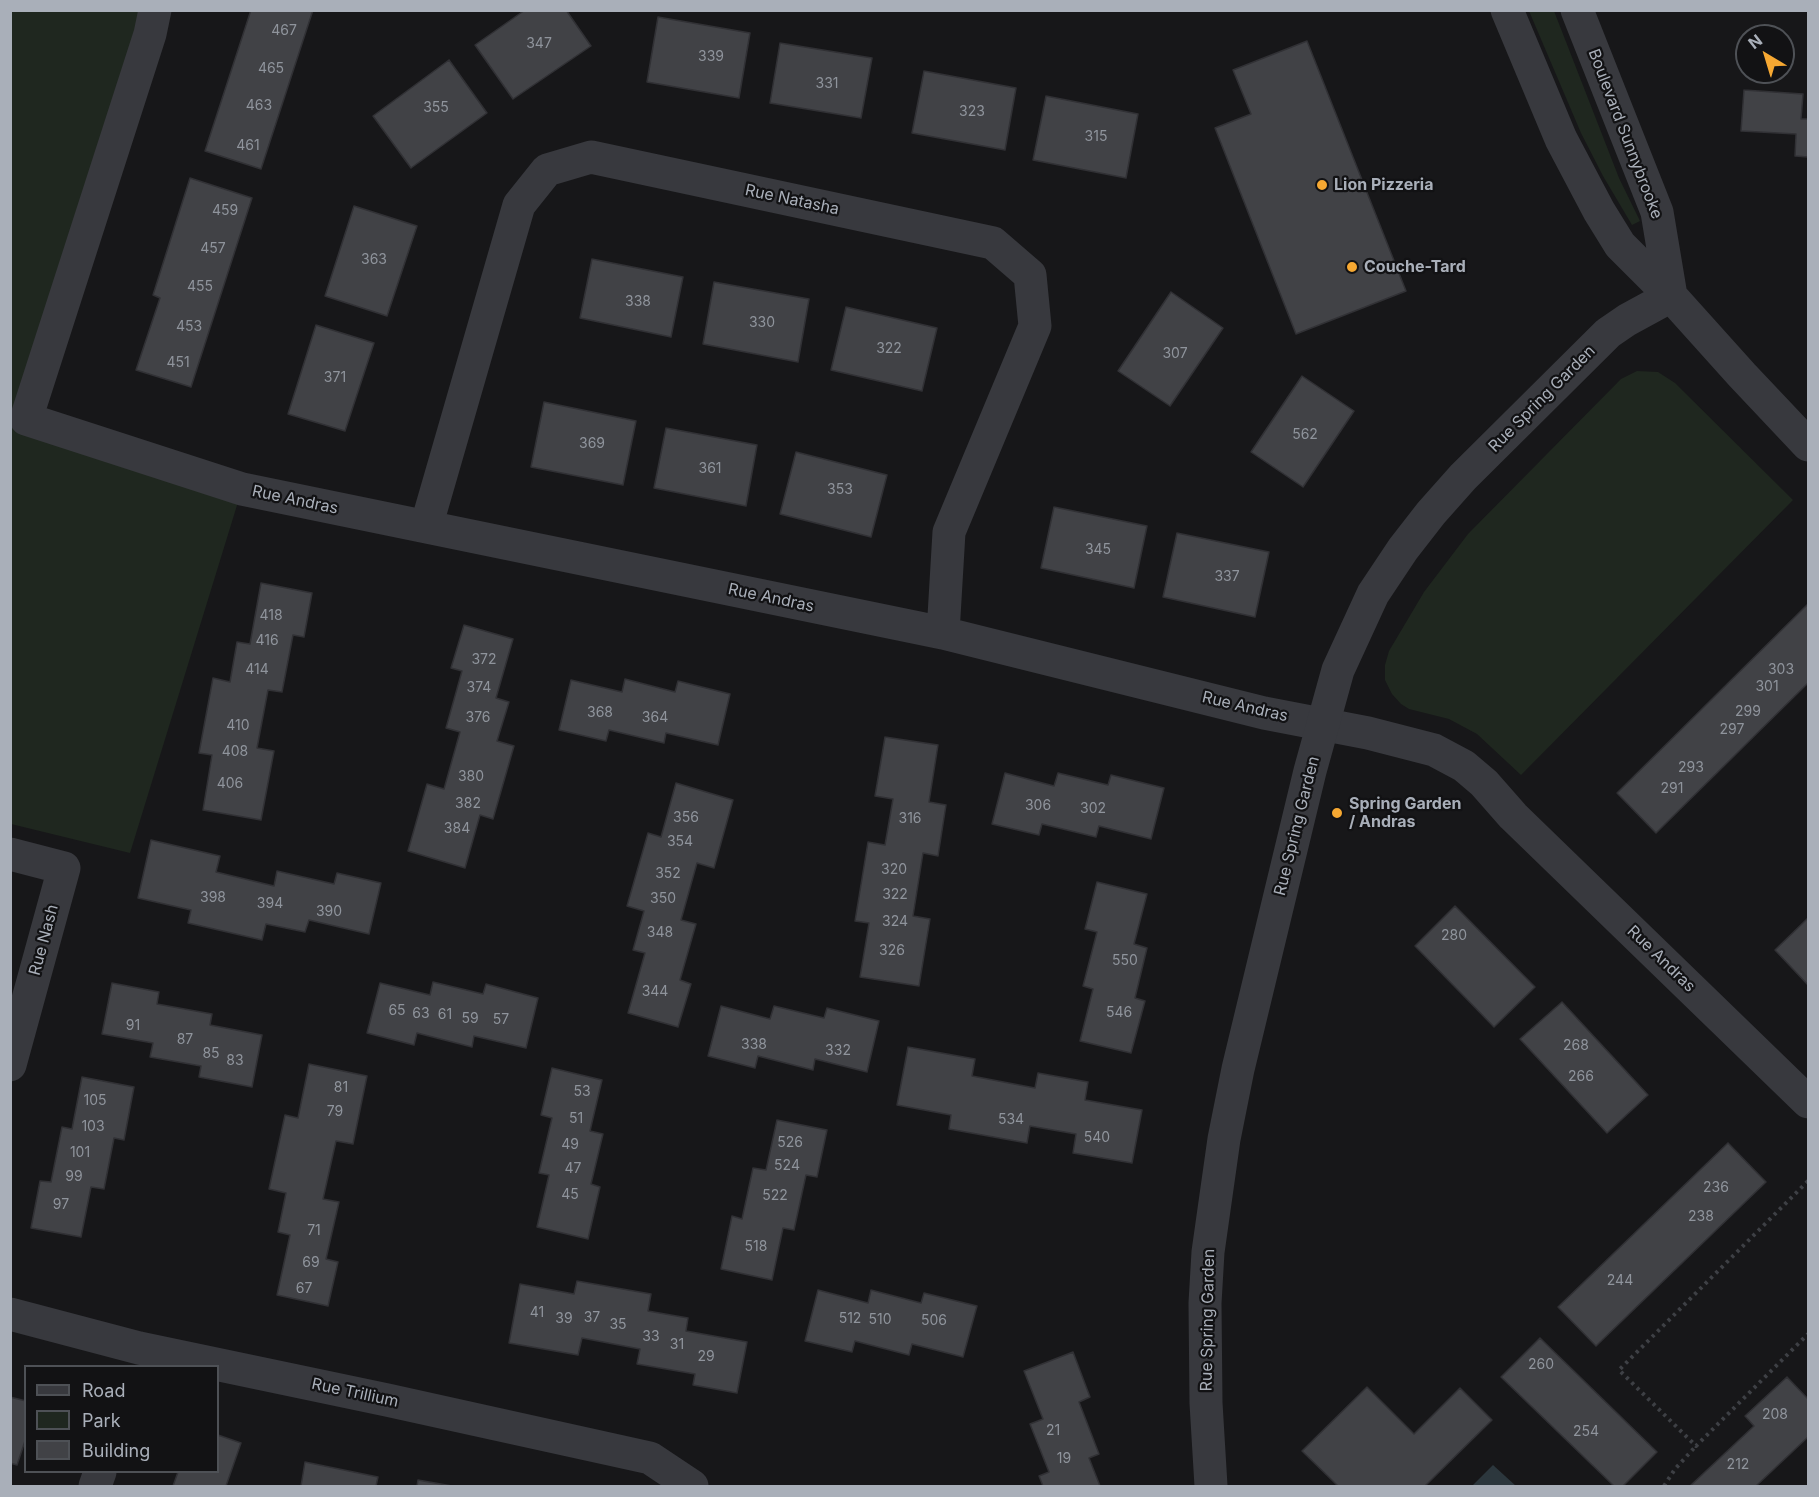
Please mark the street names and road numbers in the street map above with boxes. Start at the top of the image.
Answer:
street label: Boulevard Sunnybrooke [1584,46,1666,222]
street label: Rue Natasha [743,181,841,219]
street label: Rue Spring Garden [1485,342,1599,456]
street label: Rue Andras [250,482,340,518]
street label: Rue Andras [726,580,816,616]
street label: Rue Andras [1200,688,1290,726]
street label: Rue Spring Garden [1270,754,1324,898]
street label: Rue Nash [25,902,63,978]
street label: Rue Andras [1623,922,1699,996]
street label: Rue Spring Garden [1197,1248,1219,1392]
street label: Rue Trillium [310,1374,400,1412]

